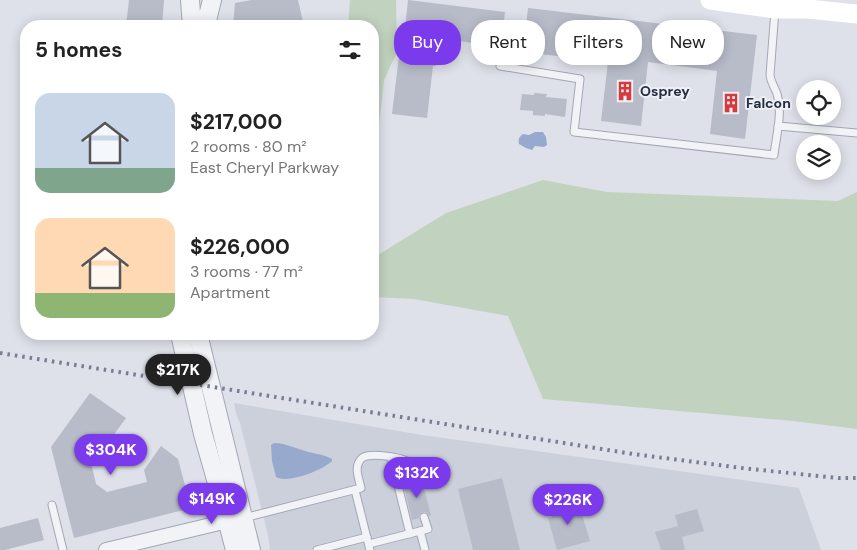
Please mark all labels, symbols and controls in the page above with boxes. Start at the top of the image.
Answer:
chip: Buy [394,20,461,65]
chip: Rent [471,20,545,65]
chip: Filters [555,20,642,65]
chip: New [652,20,724,65]
text: 5 homes [35,36,122,64]
icon: filters [336,36,364,64]
building icon: Osprey [614,80,636,102]
map controls [796,80,841,180]
button: locate [796,80,841,125]
place label: Osprey [640,82,690,100]
building icon: Falcon [720,92,742,114]
place label: Falcon [746,94,791,112]
text: $217,000 [190,108,282,136]
icon: home [75,113,135,173]
button: layers [796,135,841,180]
text: 2 rooms · 80 m² [190,136,307,157]
text: East Cheryl Parkway [190,157,339,178]
text: $226,000 [190,233,290,261]
icon: home [75,238,135,298]
text: 3 rooms · 77 m² [190,261,303,282]
text: Apartment [190,282,270,303]
pin: $217K [143,354,213,396]
text: $217K [156,359,200,380]
pin: $304K [76,434,146,476]
text: $304K [85,439,137,460]
pin: $132K [382,456,452,499]
text: $132K [395,462,439,483]
pin: $149K [177,482,247,525]
pin: $226K [533,484,603,526]
text: $149K [189,488,235,509]
text: $226K [544,489,592,510]

